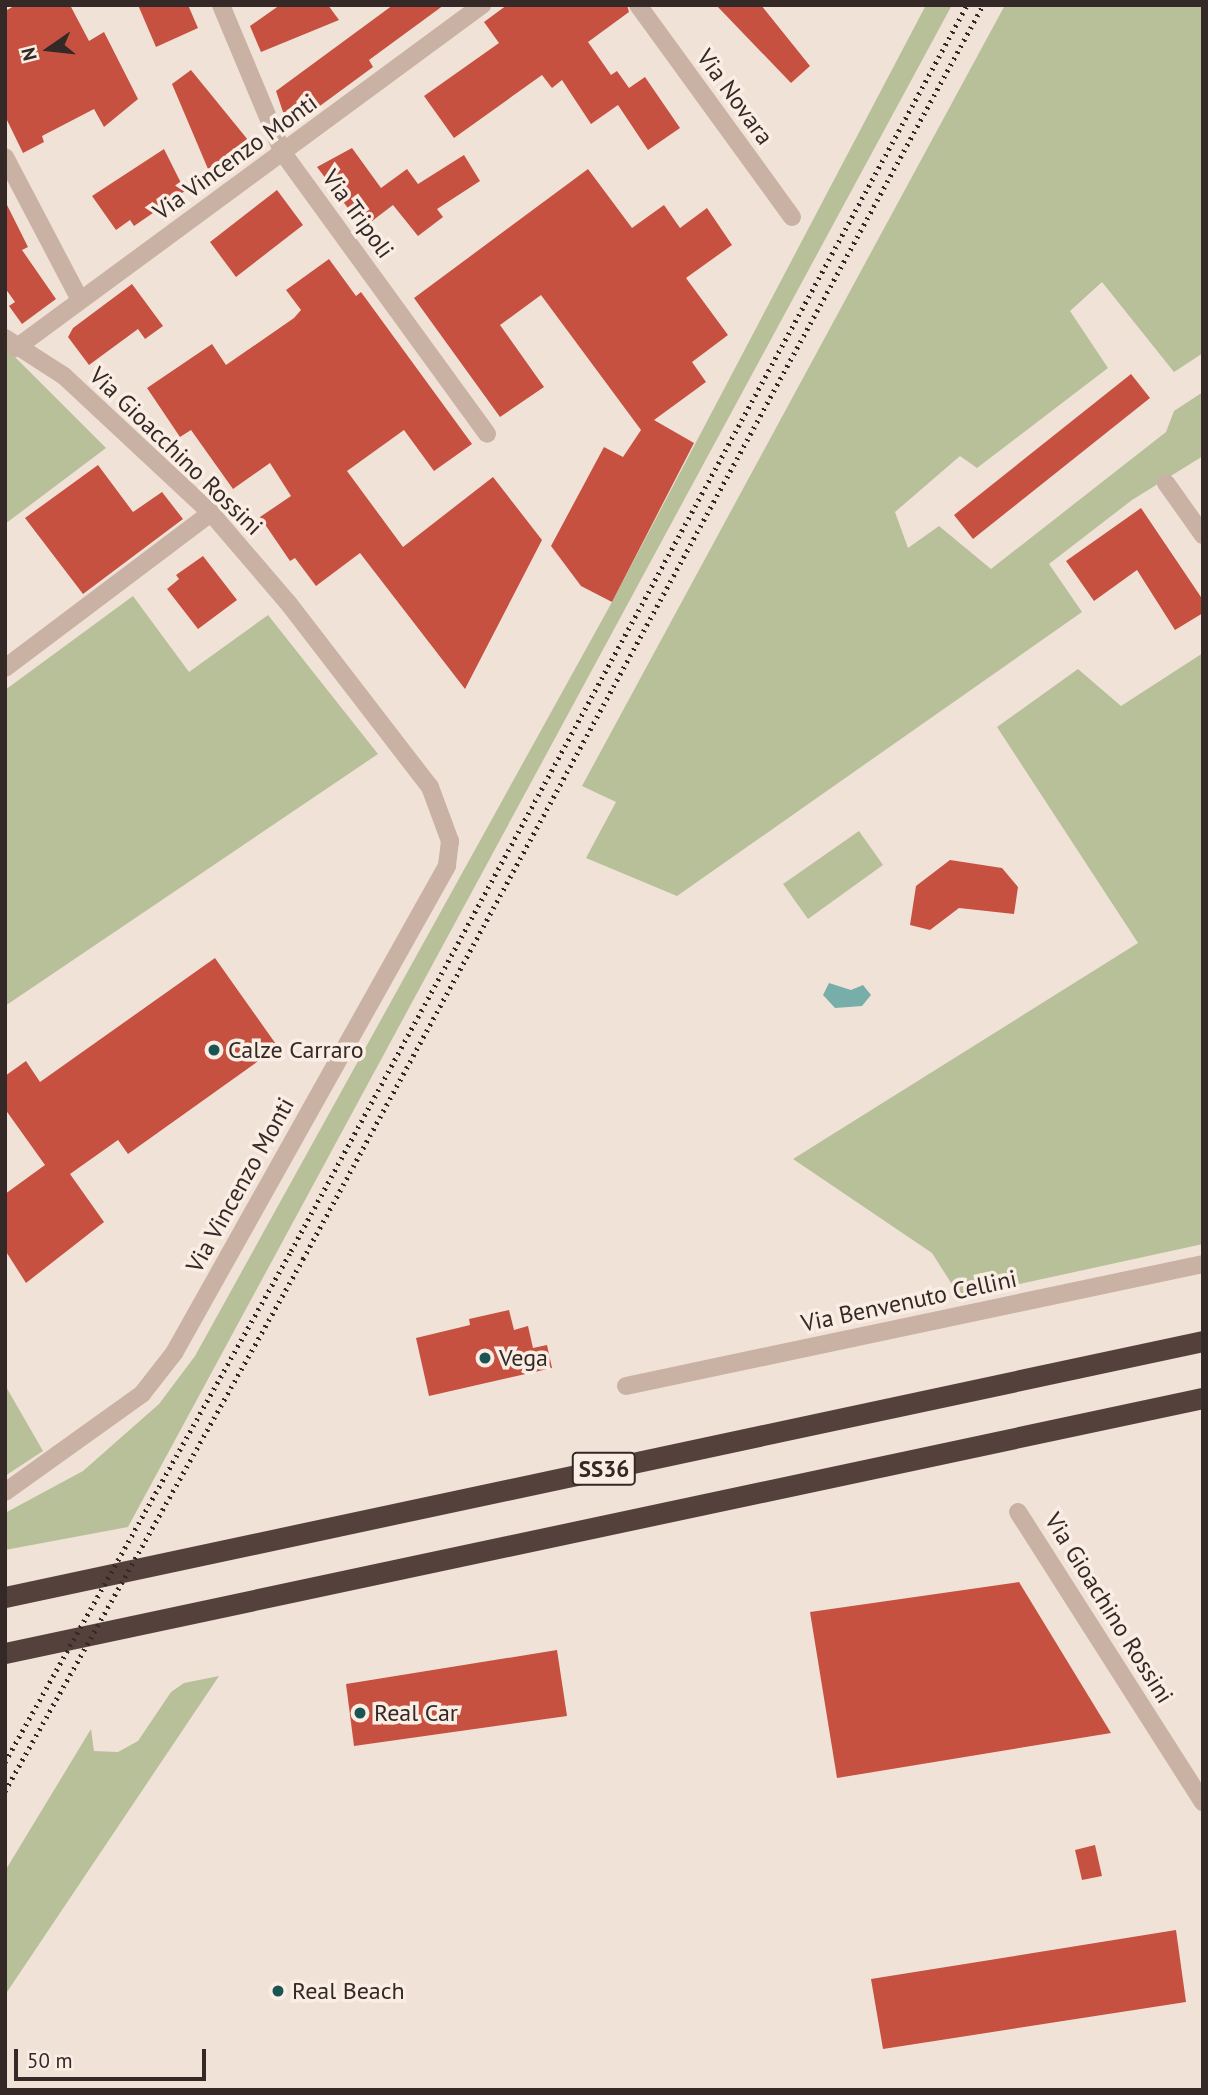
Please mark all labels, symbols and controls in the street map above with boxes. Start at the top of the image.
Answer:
north arrow [14,14,84,84]
street label: Via Novara [691,44,779,150]
text: N [15,45,42,63]
street label: Via Vincenzo Monti [147,88,323,226]
street label: Via Tripoli [316,164,400,264]
street label: Via Gioacchino Rossini [83,361,269,541]
place label: Calze Carraro [228,1036,364,1064]
marker: Calze Carraro [206,1042,222,1058]
street label: Via Vincenzo Monti [180,1092,300,1278]
street label: Via Benvenuto Cellini [799,1264,1019,1338]
place label: Vega [499,1344,548,1372]
marker: Vega [477,1350,493,1366]
road number: SS36 [571,1450,637,1488]
street label: Via Gioachino Rossini [1039,1507,1179,1709]
place label: Real Car [374,1699,458,1727]
marker: Real Car [352,1705,368,1721]
place label: Real Beach [292,1977,405,2005]
marker: Real Beach [270,1983,286,1999]
scale bar [18,2036,210,2080]
text: 50 m [27,2047,73,2074]

